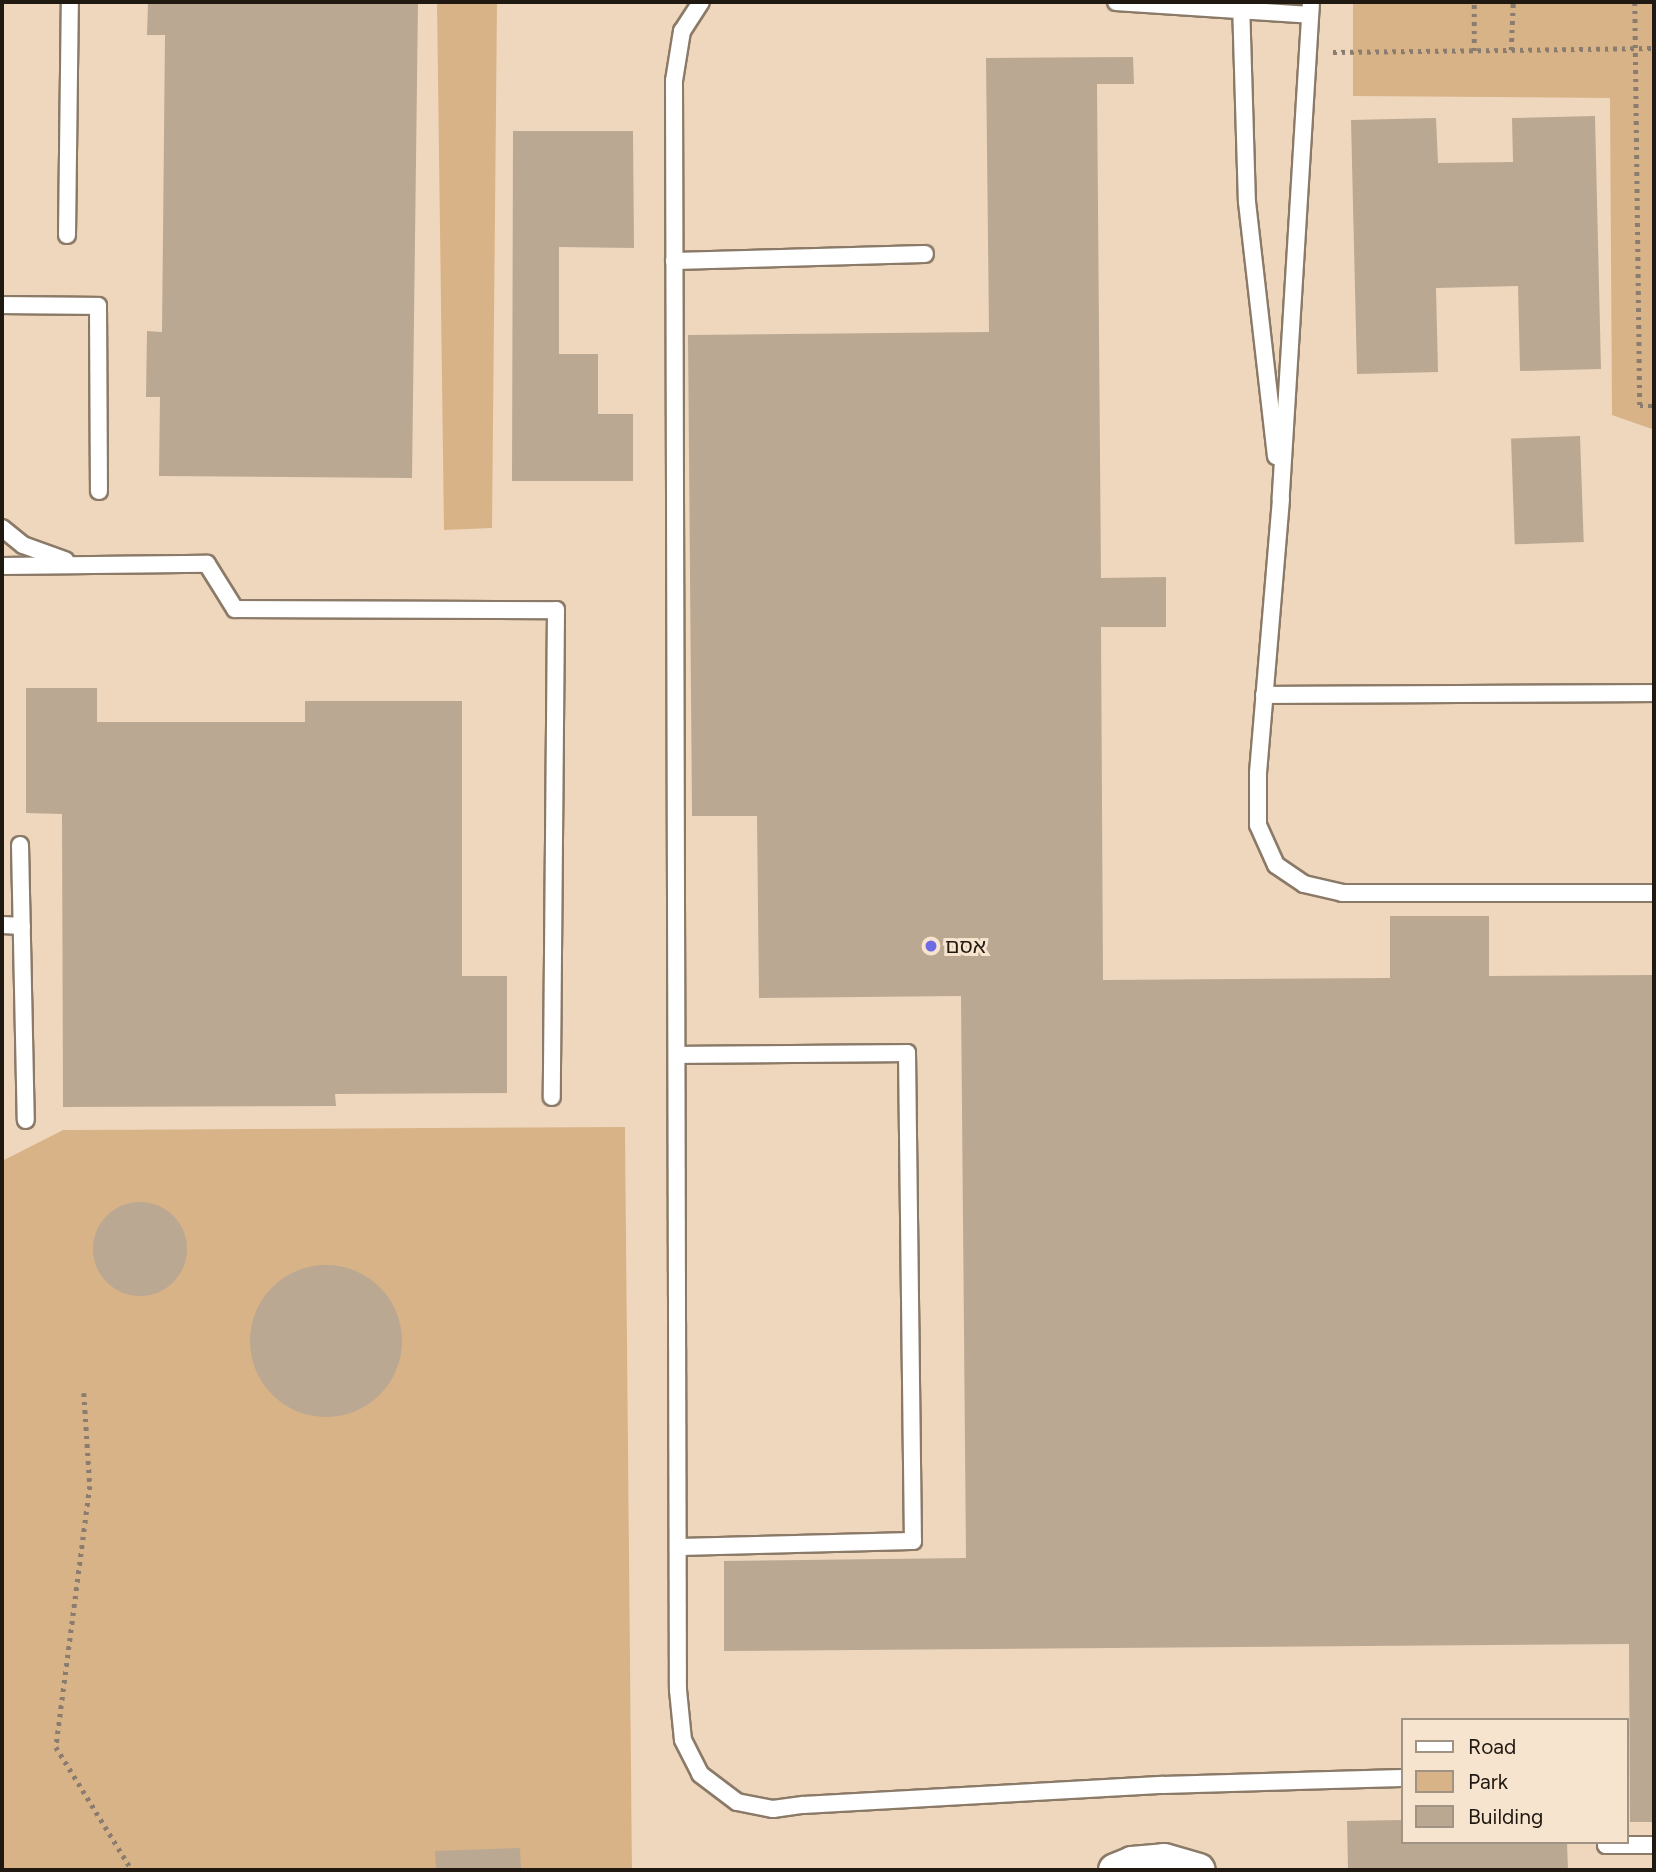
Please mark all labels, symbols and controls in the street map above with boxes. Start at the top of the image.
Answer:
place label: אסם [945,933,986,959]
marker: אסם [923,938,939,954]
legend [1400,1718,1628,1844]
text: Road [1468,1734,1516,1759]
text: Park [1468,1769,1508,1794]
text: Building [1468,1804,1543,1829]

